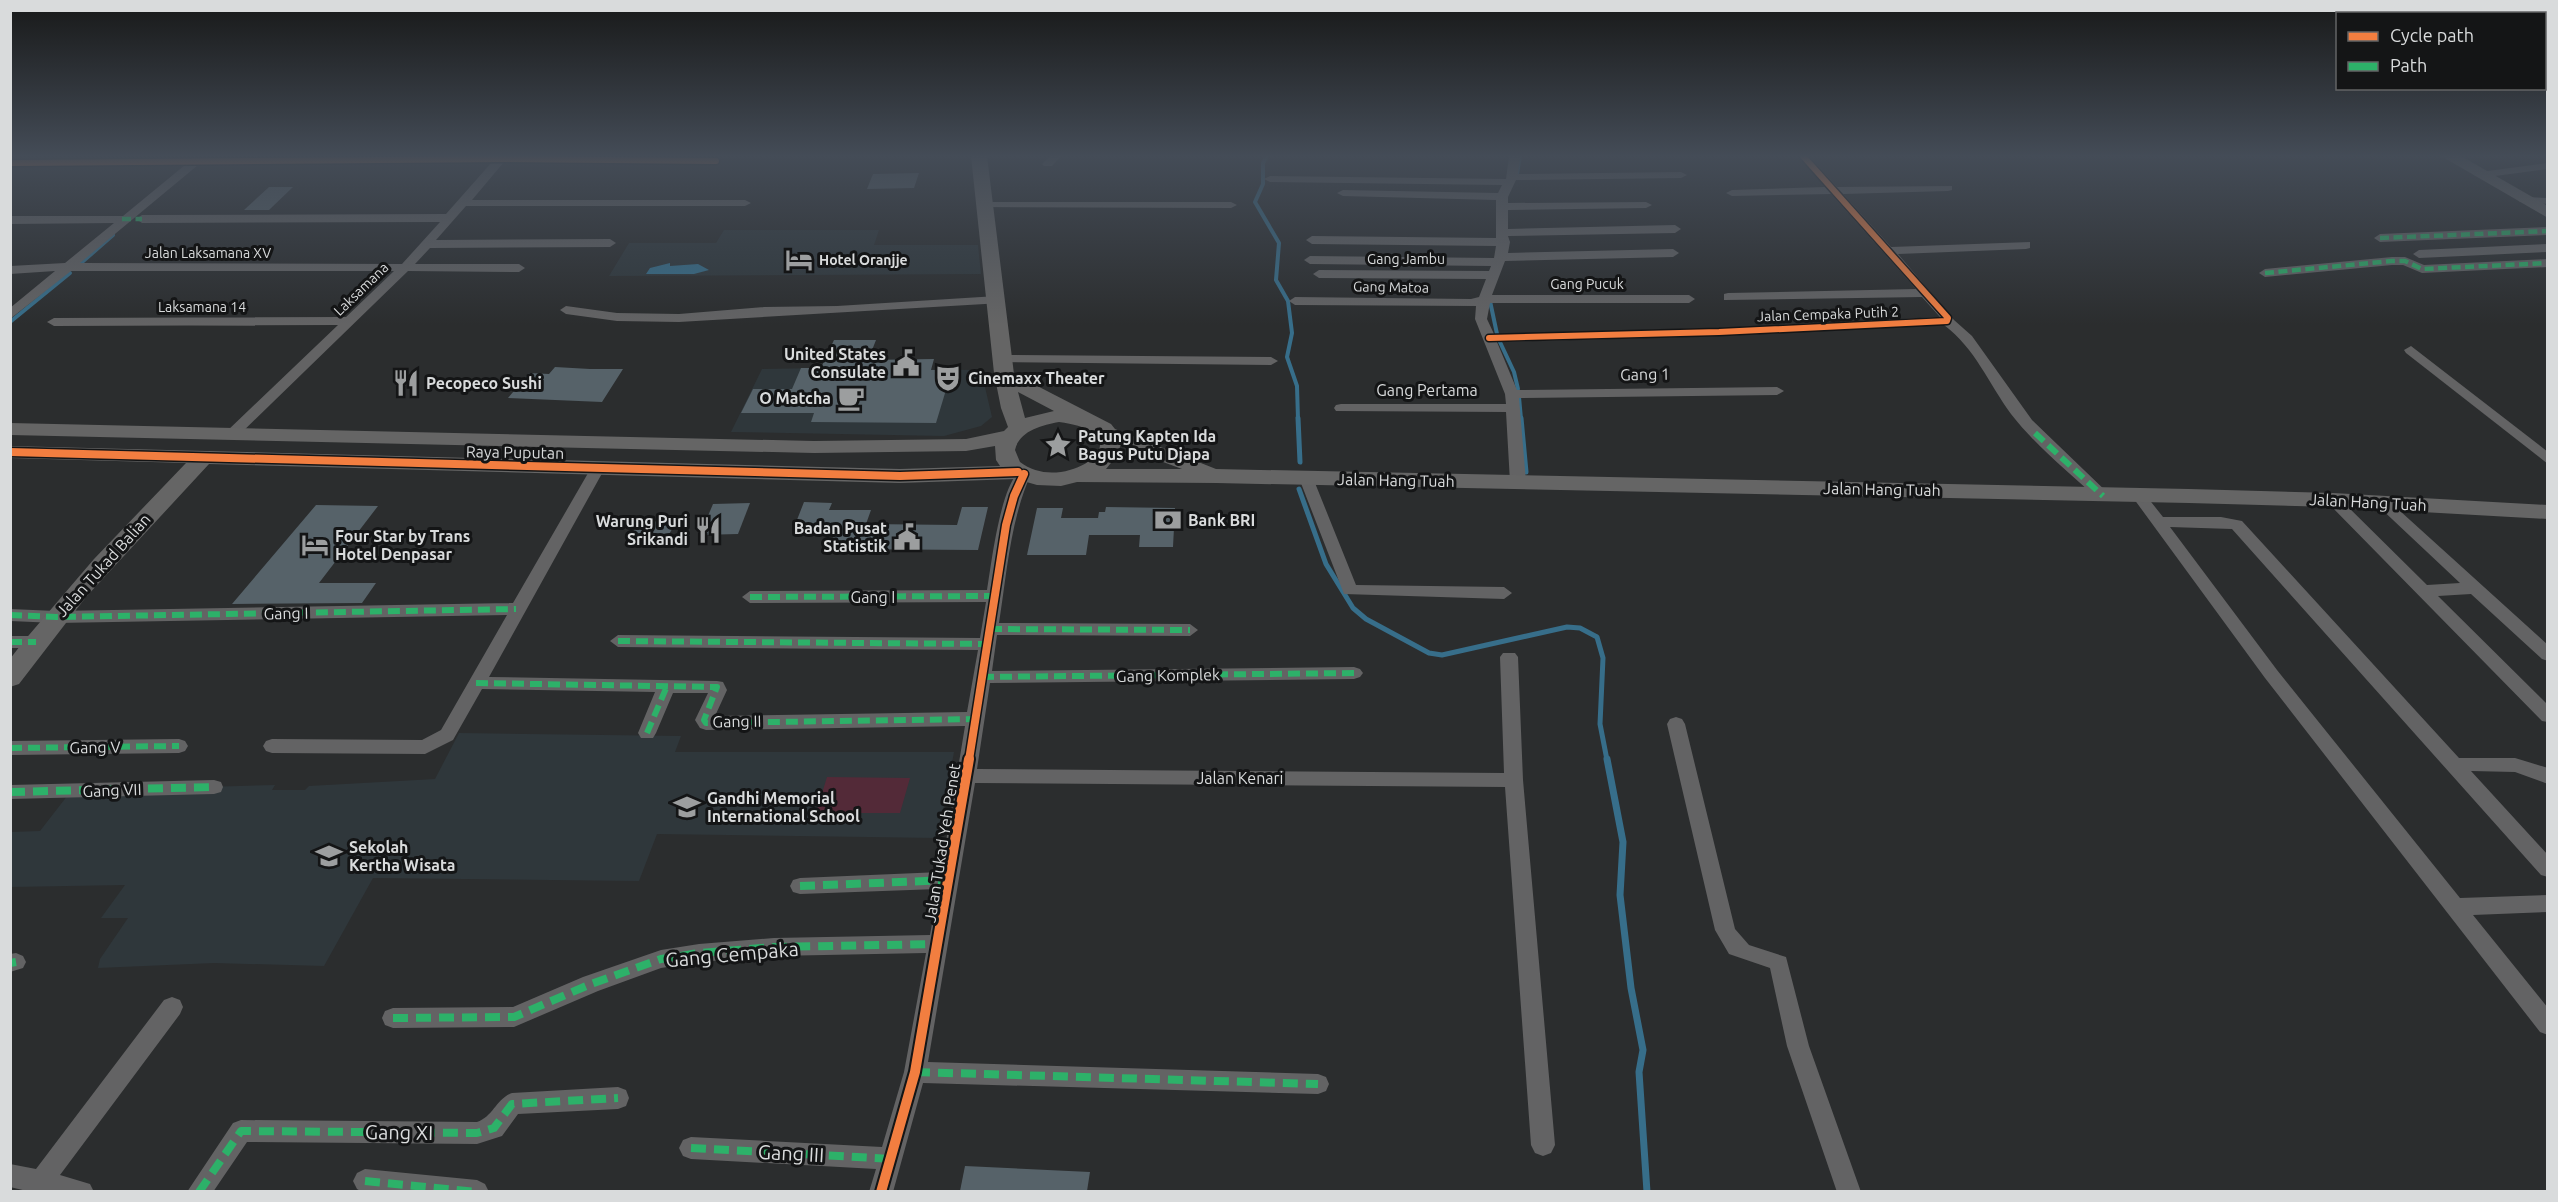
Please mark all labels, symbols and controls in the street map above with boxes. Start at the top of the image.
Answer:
legend [2336,12,2546,90]
text: Cycle path [2390,25,2474,45]
text: Path [2390,55,2427,75]
street label: Jalan Laksamana XV [145,245,271,261]
hotel icon: Hotel Oranjje [784,245,814,275]
street label: Gang Jambu [1367,251,1445,267]
place label: Hotel Oranjje [819,252,908,268]
street label: Laksamana [331,259,391,319]
street label: Gang Pucuk [1550,276,1624,292]
street label: Gang Matoa [1353,278,1429,296]
street label: Laksamana 14 [158,299,246,315]
street label: Jalan Cempaka Putih 2 [1757,304,1899,324]
place label: United States Consulate [784,345,886,381]
public building icon: United States Consulate [891,348,921,378]
theatre icon: Cinemaxx Theater [933,363,963,393]
street label: Gang 1 [1620,365,1670,383]
restaurant icon: Pecopeco Sushi [391,368,421,398]
place label: Cinemaxx Theater [968,369,1105,387]
place label: Pecopeco Sushi [426,374,542,392]
street label: Gang Pertama [1376,381,1478,399]
cafe icon: O Matcha [836,383,866,413]
place label: O Matcha [759,389,831,407]
place label: Patung Kapten Ida Bagus Putu Djapa [1078,427,1216,463]
place icon: Patung Kapten Ida Bagus Putu Djapa [1043,430,1073,460]
street label: Raya Puputan [466,442,564,462]
street label: Jalan Hang Tuah [1337,470,1455,490]
street label: Jalan Hang Tuah [1823,479,1941,499]
street label: Jalan Hang Tuah [2309,490,2427,514]
bank icon: Bank BRI [1153,505,1183,535]
street label: Jalan Tukad Balian [52,510,154,620]
place label: Bank BRI [1188,511,1255,529]
place label: Warung Puri Srikandi [596,512,688,548]
restaurant icon: Warung Puri Srikandi [693,515,723,545]
place label: Badan Pusat Statistik [794,519,887,555]
public building icon: Badan Pusat Statistik [892,522,922,552]
place label: Four Star by Trans Hotel Denpasar [335,527,470,563]
hotel icon: Four Star by Trans Hotel Denpasar [300,530,330,560]
street label: Gang I [851,588,895,606]
street label: Gang I [263,604,309,622]
street label: Gang Komplek [1116,665,1220,685]
street label: Gang II [712,712,762,730]
street label: Gang V [69,738,121,756]
street label: Jalan Tukad Yeh Penet [921,762,964,924]
street label: Jalan Kenari [1196,769,1284,787]
street label: Gang VII [82,780,142,800]
place label: Gandhi Memorial International School [707,789,860,825]
school or university icon: Gandhi Memorial International School [672,792,702,822]
place label: Sekolah Kertha Wisata [349,838,455,874]
school or university icon: Sekolah Kertha Wisata [314,841,344,871]
street label: Gang Cempaka [664,937,800,971]
street label: Gang XI [365,1120,433,1144]
street label: Gang III [757,1140,825,1166]

